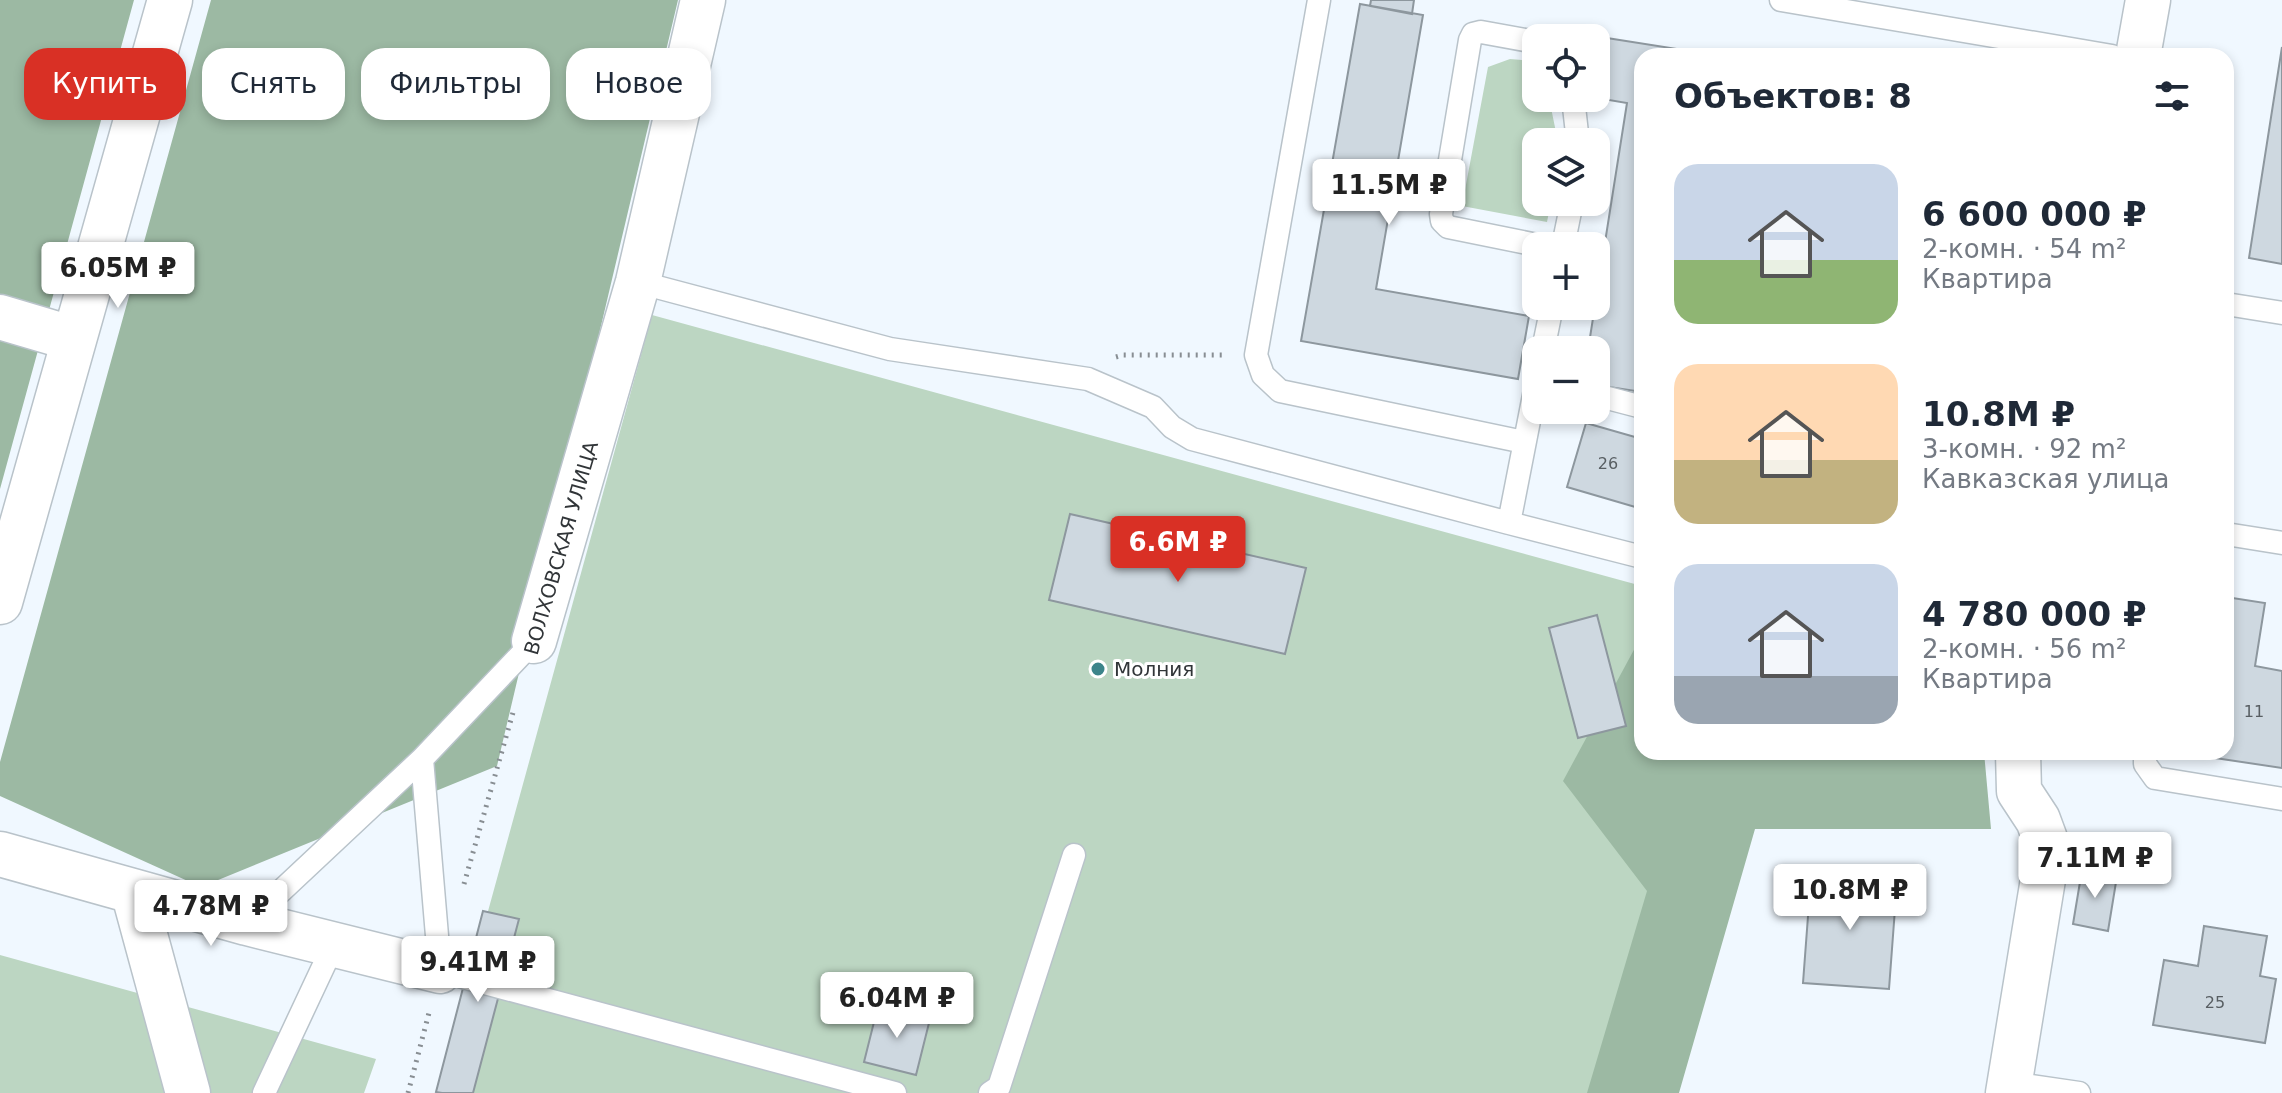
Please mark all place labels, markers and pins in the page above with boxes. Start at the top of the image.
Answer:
pin: 11.5M ₽ [1315,159,1463,227]
pin: 6.05M ₽ [44,242,192,310]
pin: 6.6M ₽ [1113,516,1243,584]
place label: Молния [1114,657,1194,681]
marker: Молния [1089,660,1107,678]
pin: 7.11M ₽ [2021,832,2169,900]
pin: 10.8M ₽ [1776,864,1924,932]
pin: 4.78M ₽ [137,880,285,948]
pin: 9.41M ₽ [404,936,552,1004]
pin: 6.04M ₽ [823,972,971,1040]

